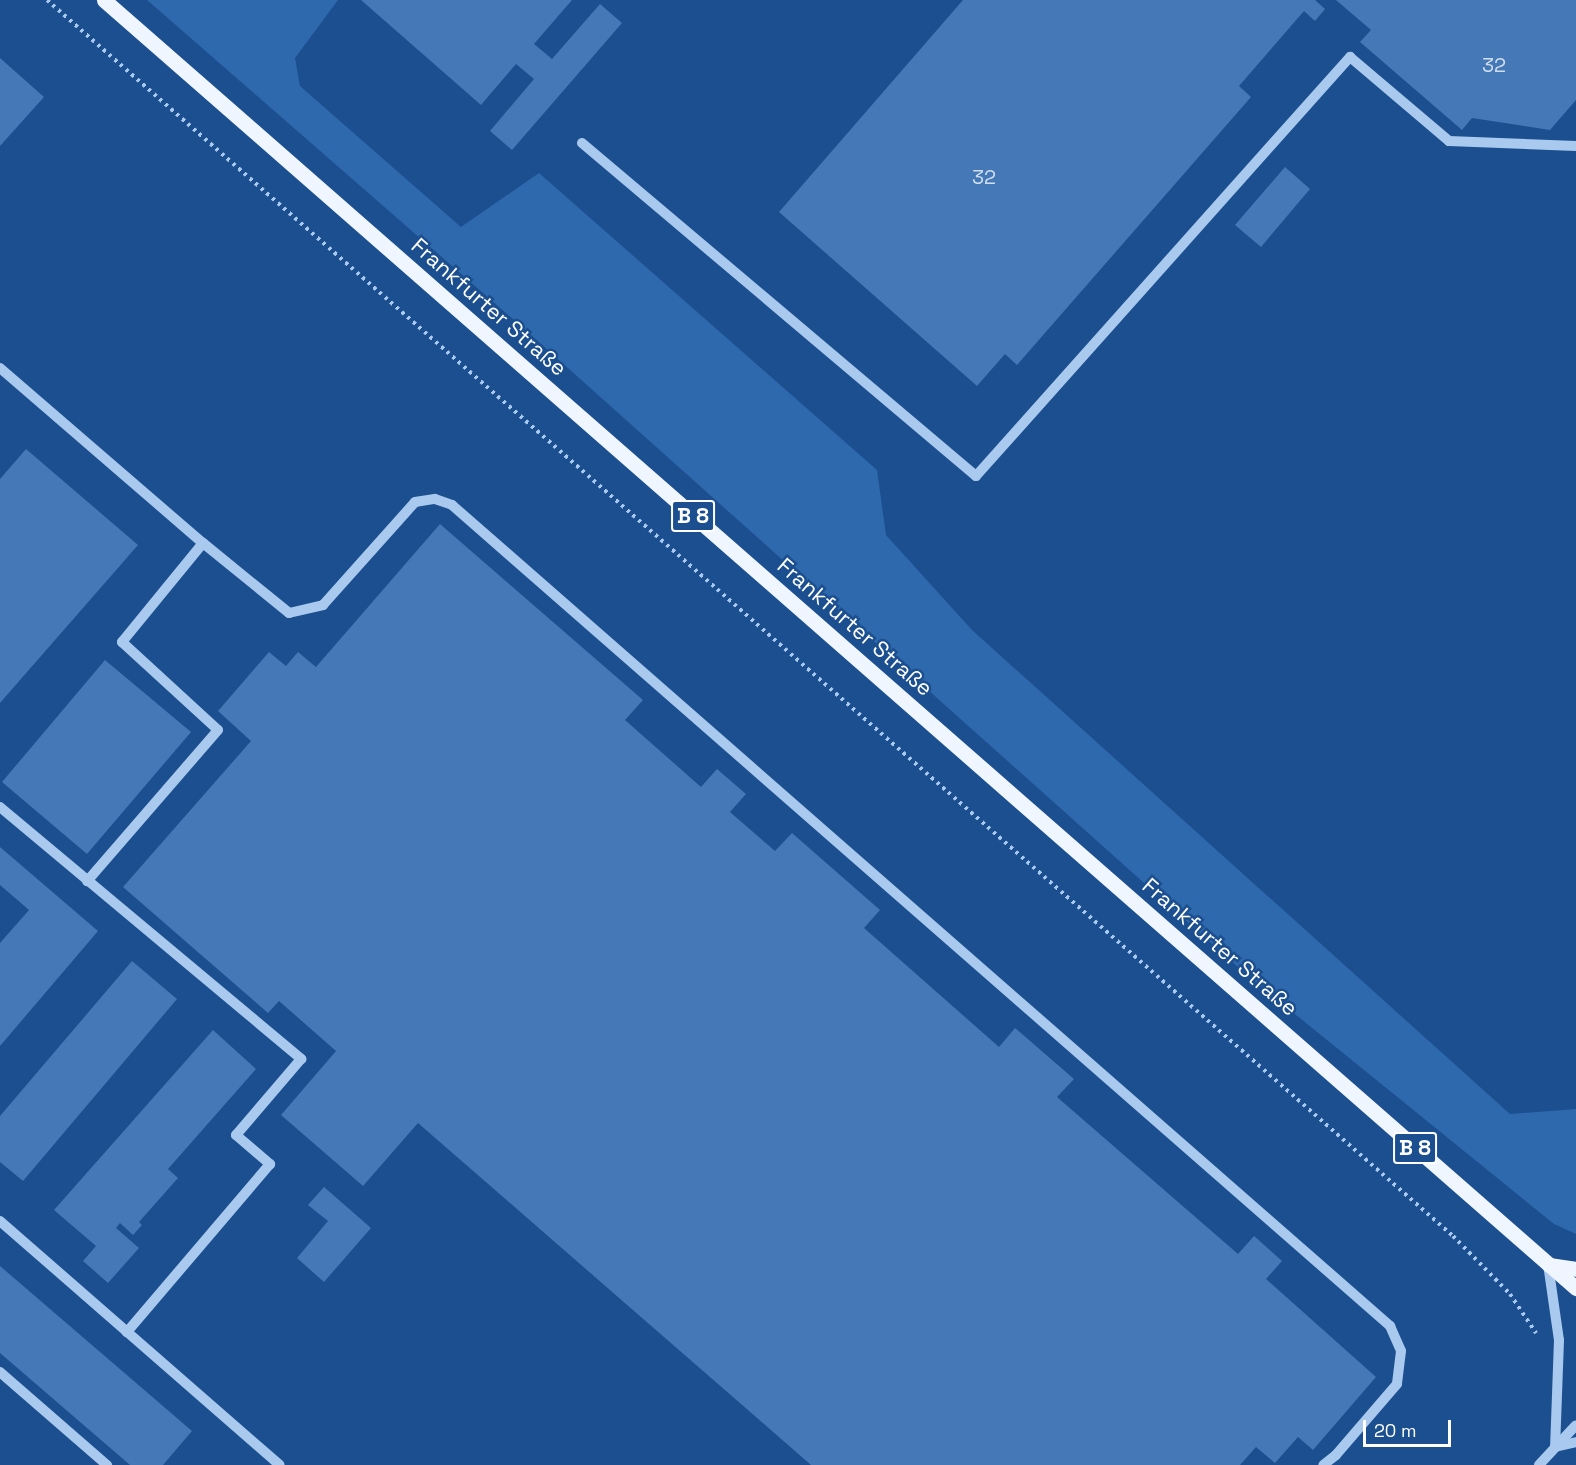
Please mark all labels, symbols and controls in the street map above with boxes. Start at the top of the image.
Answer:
house number: 32 [1482,53,1506,77]
house number: 32 [972,165,996,189]
street label: Frankfurter Straße [406,232,572,382]
road number: B 8 [670,498,716,534]
street label: Frankfurter Straße [772,552,938,702]
street label: Frankfurter Straße [1137,872,1303,1022]
road number: B 8 [1392,1130,1438,1166]
scale bar [1366,1408,1454,1446]
text: 20 m [1374,1419,1417,1442]

